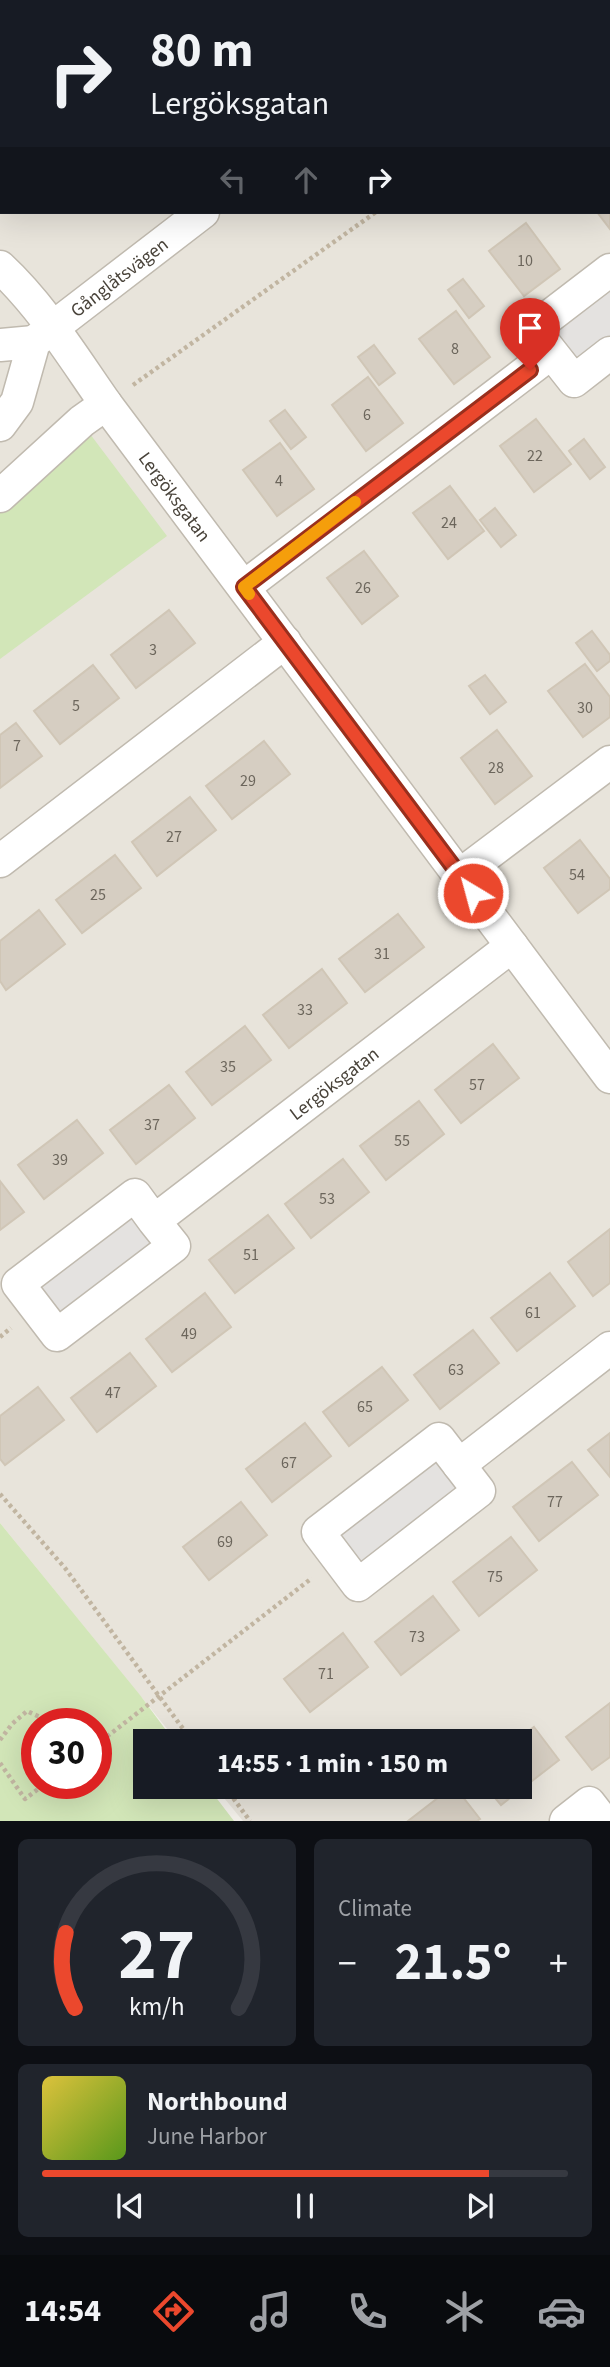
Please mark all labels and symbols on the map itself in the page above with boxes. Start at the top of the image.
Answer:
street label: Gånglåtsvägen [65,232,174,324]
house number: 10 [517,250,533,272]
pin [500,298,560,370]
house number: 8 [451,338,459,360]
house number: 6 [363,404,371,426]
house number: 22 [527,445,543,467]
street label: Lergöksgatan [131,447,217,548]
house number: 4 [275,470,283,492]
house number: 24 [441,512,457,534]
house number: 26 [355,577,371,599]
house number: 3 [149,639,157,661]
house number: 5 [72,695,80,717]
house number: 30 [577,697,593,719]
house number: 7 [13,735,21,757]
house number: 28 [488,757,504,779]
house number: 29 [240,770,256,792]
house number: 27 [166,826,182,848]
position arrow [436,856,510,930]
house number: 54 [569,864,585,886]
house number: 25 [90,884,106,906]
house number: 31 [374,943,390,965]
house number: 33 [297,999,313,1021]
street label: Lergöksgatan [284,1041,385,1127]
house number: 35 [220,1056,236,1078]
house number: 57 [469,1074,485,1096]
house number: 37 [144,1114,160,1136]
house number: 55 [394,1130,410,1152]
house number: 39 [52,1149,68,1171]
house number: 53 [319,1188,335,1210]
house number: 51 [243,1244,259,1266]
house number: 61 [525,1302,541,1324]
house number: 49 [181,1323,197,1345]
house number: 63 [448,1359,464,1381]
house number: 47 [105,1382,121,1404]
house number: 65 [357,1396,373,1418]
house number: 67 [281,1452,297,1474]
house number: 77 [547,1491,563,1513]
house number: 69 [217,1531,233,1553]
house number: 75 [487,1566,503,1588]
house number: 73 [409,1626,425,1648]
house number: 71 [318,1663,334,1685]
speed limit sign: 30 [21,1708,112,1799]

